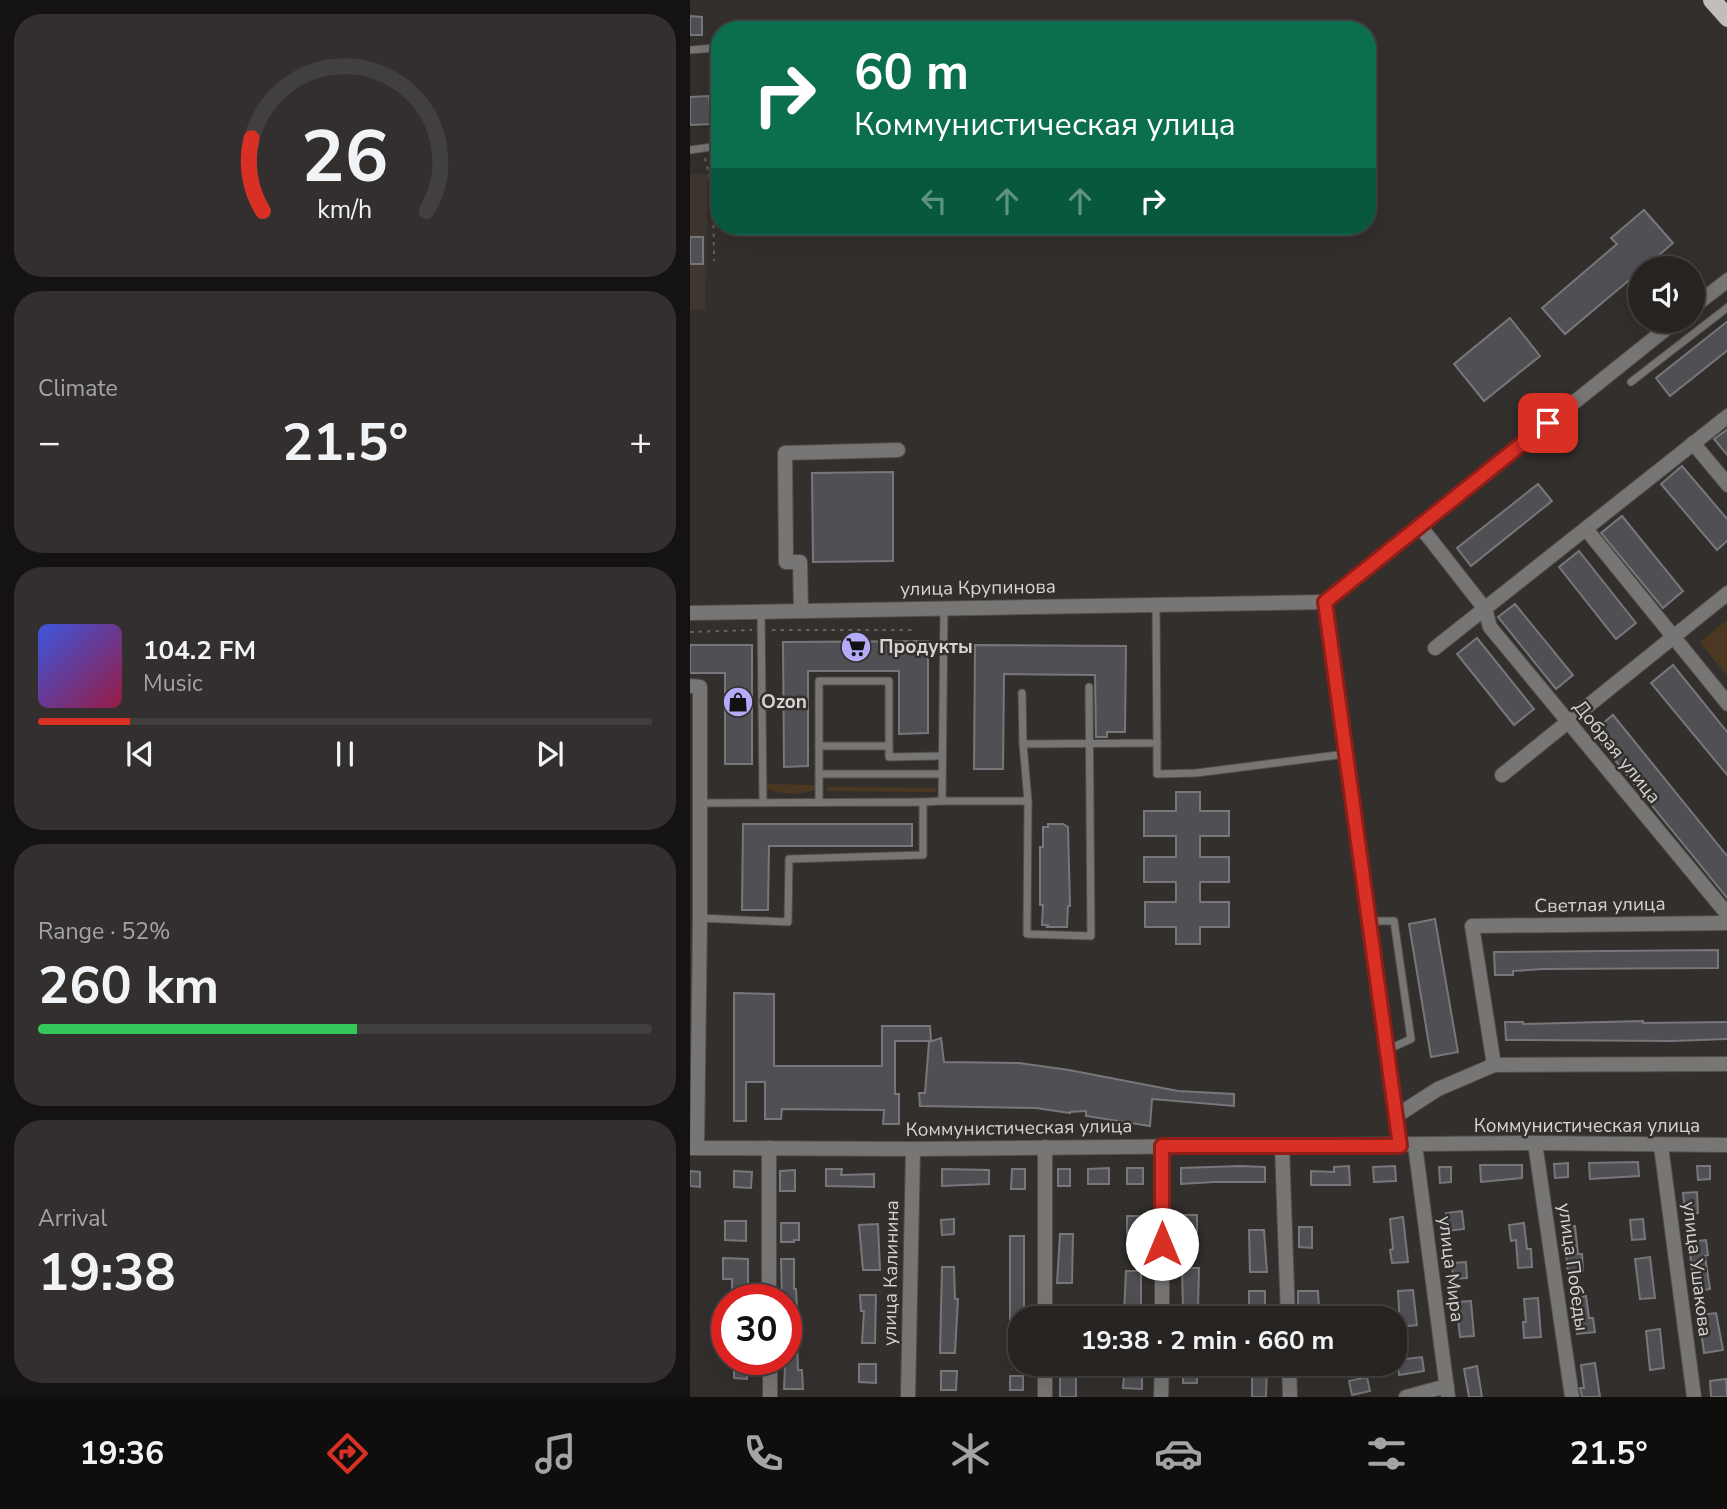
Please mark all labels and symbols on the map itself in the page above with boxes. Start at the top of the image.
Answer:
pin [1518,393,1578,453]
street label: улица Крупинова [900,574,1056,602]
supermarket icon: Продукты [839,630,873,664]
place label: Продукты [879,634,973,660]
shop icon: Ozon [721,685,755,719]
place label: Ozon [761,689,807,715]
street label: Добрая улица [1567,695,1667,809]
street label: Светлая улица [1534,891,1666,919]
street label: Коммунистическая улица [905,1113,1133,1143]
street label: Коммунистическая улица [1474,1113,1700,1139]
street label: улица Калинина [877,1200,905,1346]
street label: улица Ушакова [1676,1200,1718,1338]
street label: улица Победы [1551,1201,1595,1333]
position arrow [1125,1207,1199,1281]
street label: улица Мира [1432,1214,1470,1324]
speed limit sign: 30 [711,1284,802,1375]

